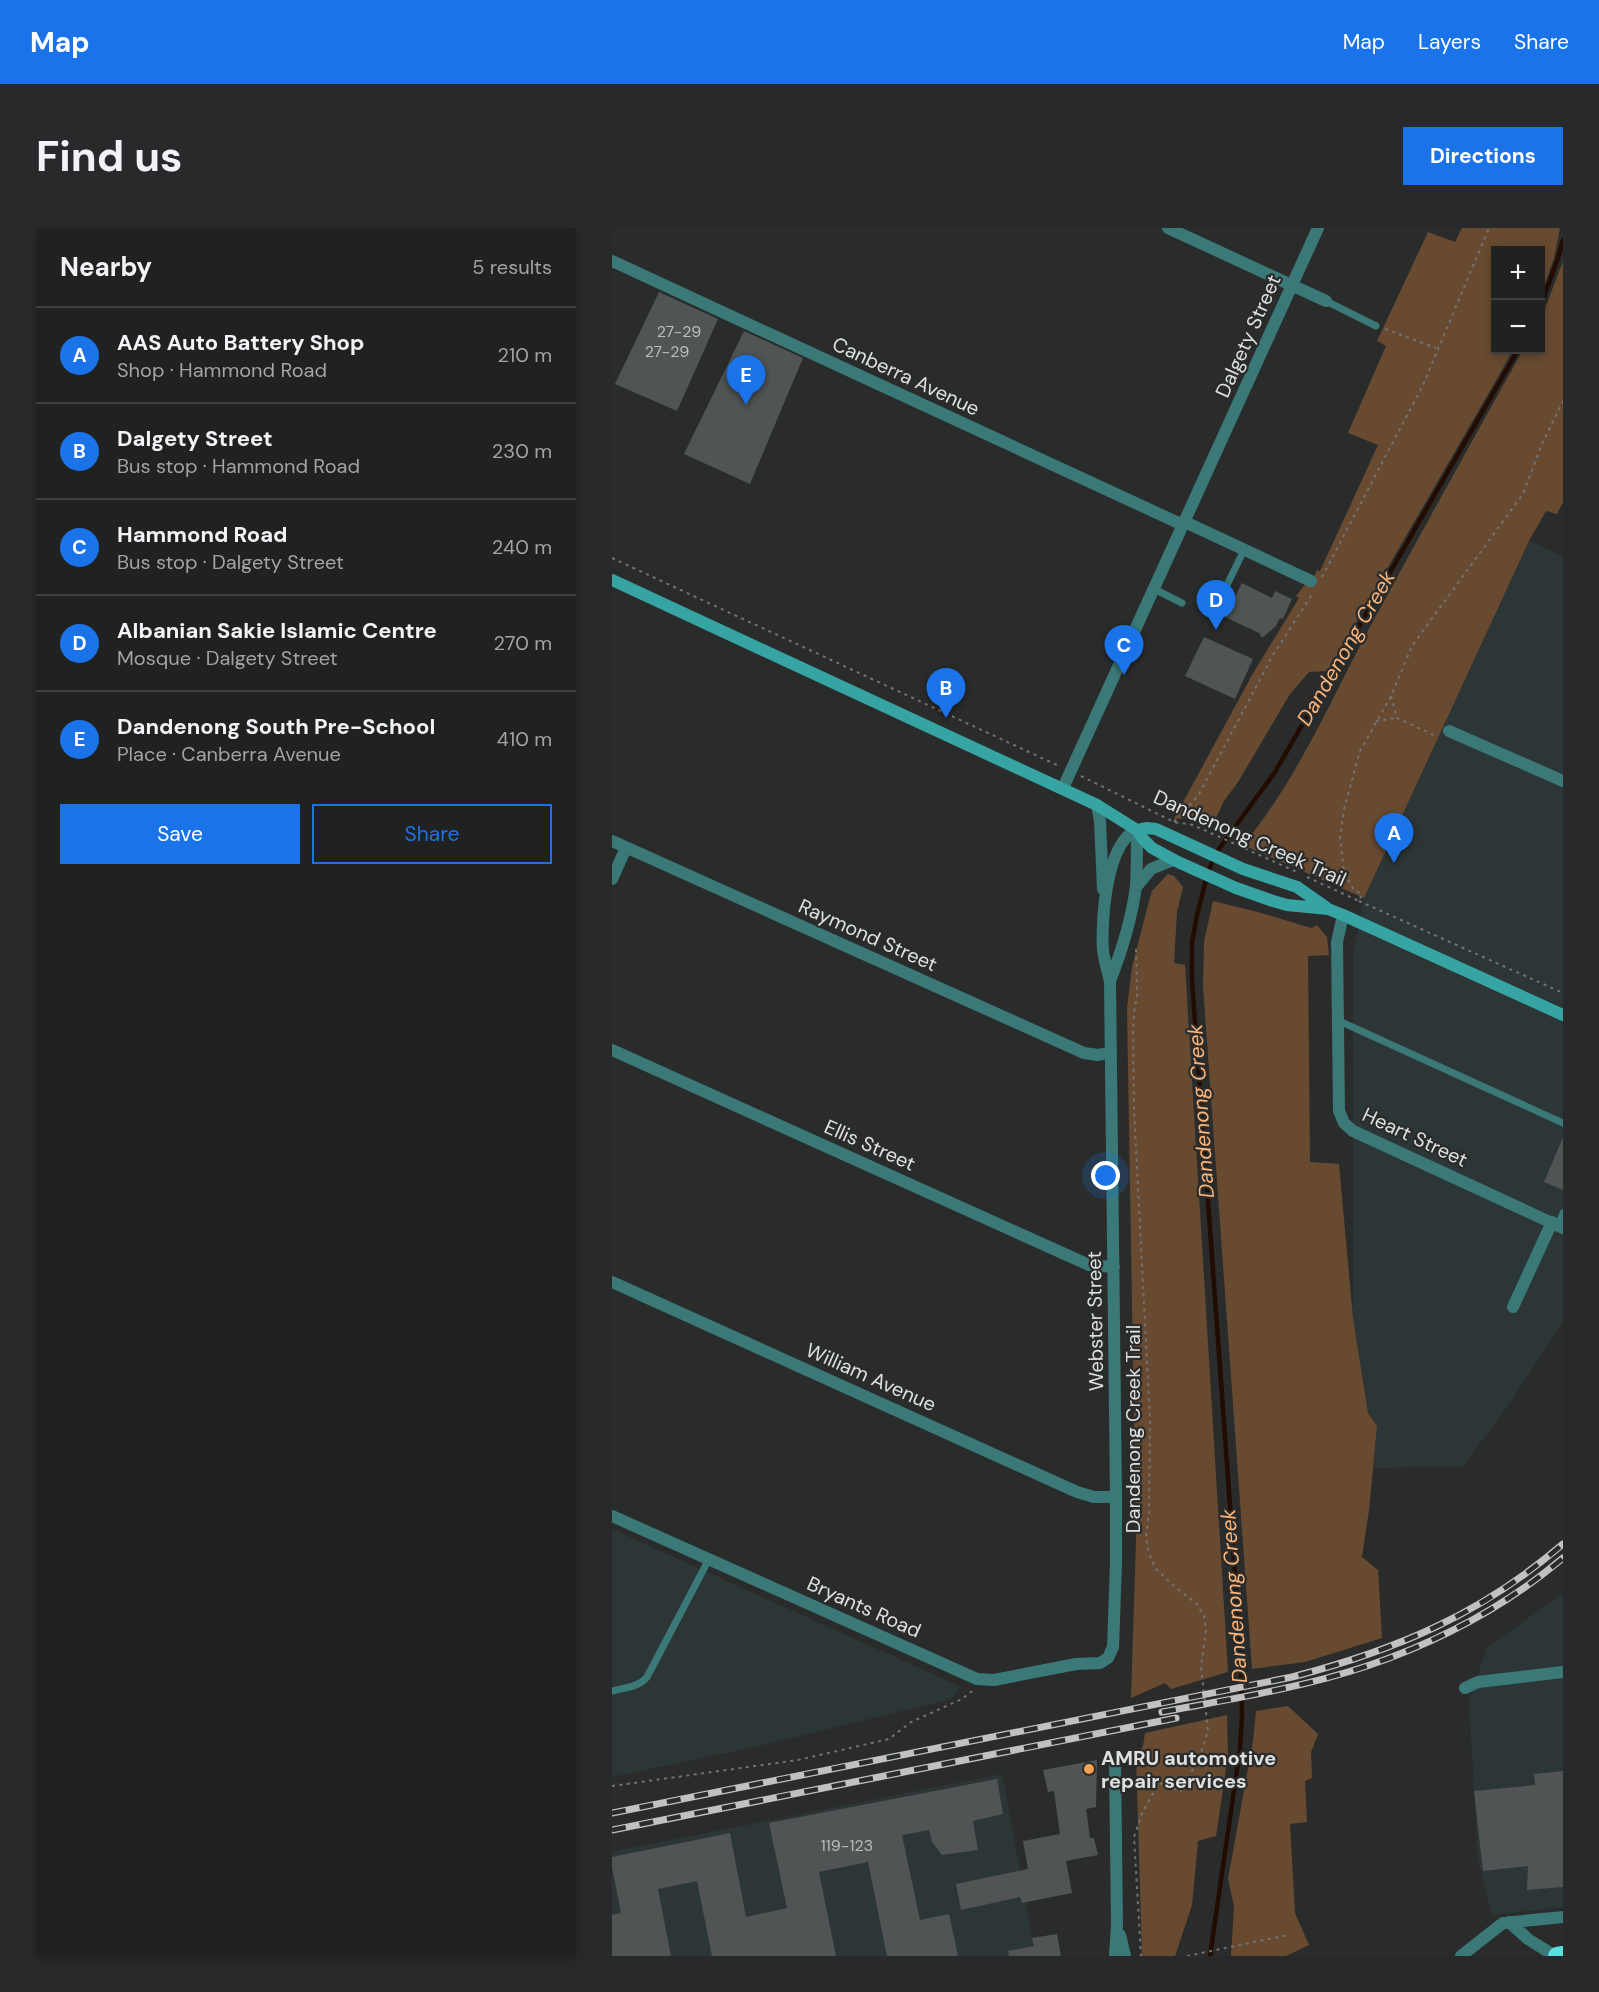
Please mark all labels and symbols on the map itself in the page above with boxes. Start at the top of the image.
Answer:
street label: Dalgety Street [1209,270,1287,402]
house number: 27-29 [657,321,701,342]
street label: Canberra Avenue [828,331,984,421]
house number: 27-29 [645,341,689,362]
pin: E [726,356,766,405]
water label: Dandenong Creek [1290,565,1402,731]
pin: D [1196,580,1236,630]
pin: C [1104,626,1144,675]
pin: B [926,668,966,718]
street label: Dandenong Creek Trail [1150,784,1350,892]
pin: A [1374,814,1414,863]
street label: Raymond Street [795,893,941,977]
water label: Dandenong Creek [1181,1023,1221,1199]
street label: Heart Street [1358,1101,1472,1173]
street label: Ellis Street [820,1113,920,1177]
your location [1091,1161,1120,1190]
street label: Webster Street [1081,1251,1109,1391]
street label: Dandenong Creek Trail [1120,1325,1146,1533]
street label: William Avenue [802,1337,940,1417]
water label: Dandenong Creek [1214,1508,1254,1684]
street label: Bryants Road [803,1570,925,1644]
place label: AMRU automotive repair services [1101,1745,1276,1794]
marker: AMRU automotive repair services [1082,1762,1096,1776]
house number: 119-123 [821,1835,873,1856]

